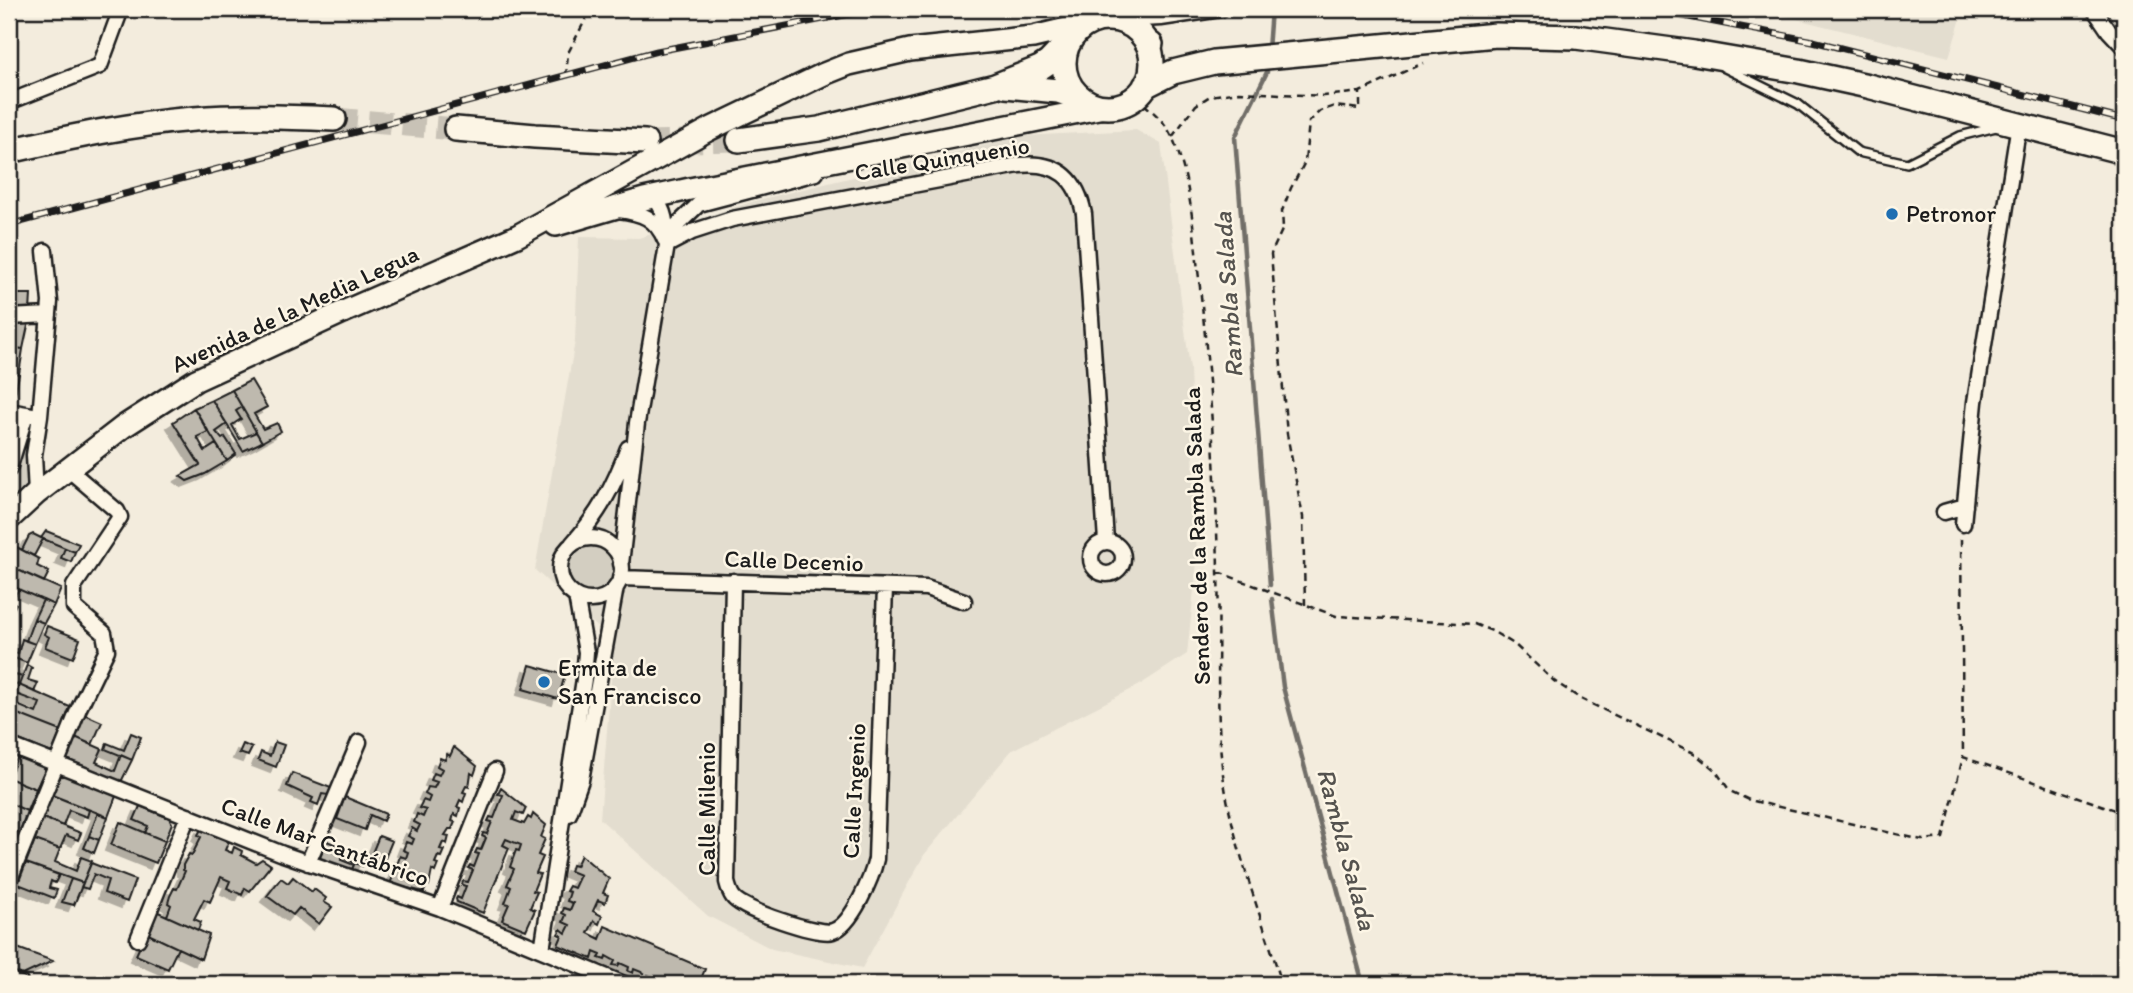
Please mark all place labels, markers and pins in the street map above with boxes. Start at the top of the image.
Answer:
place label: Petronor [1906,199,1996,228]
marker: Petronor [1884,206,1900,222]
place label: Ermita de San Francisco [558,653,701,710]
marker: Ermita de San Francisco [536,674,552,690]

